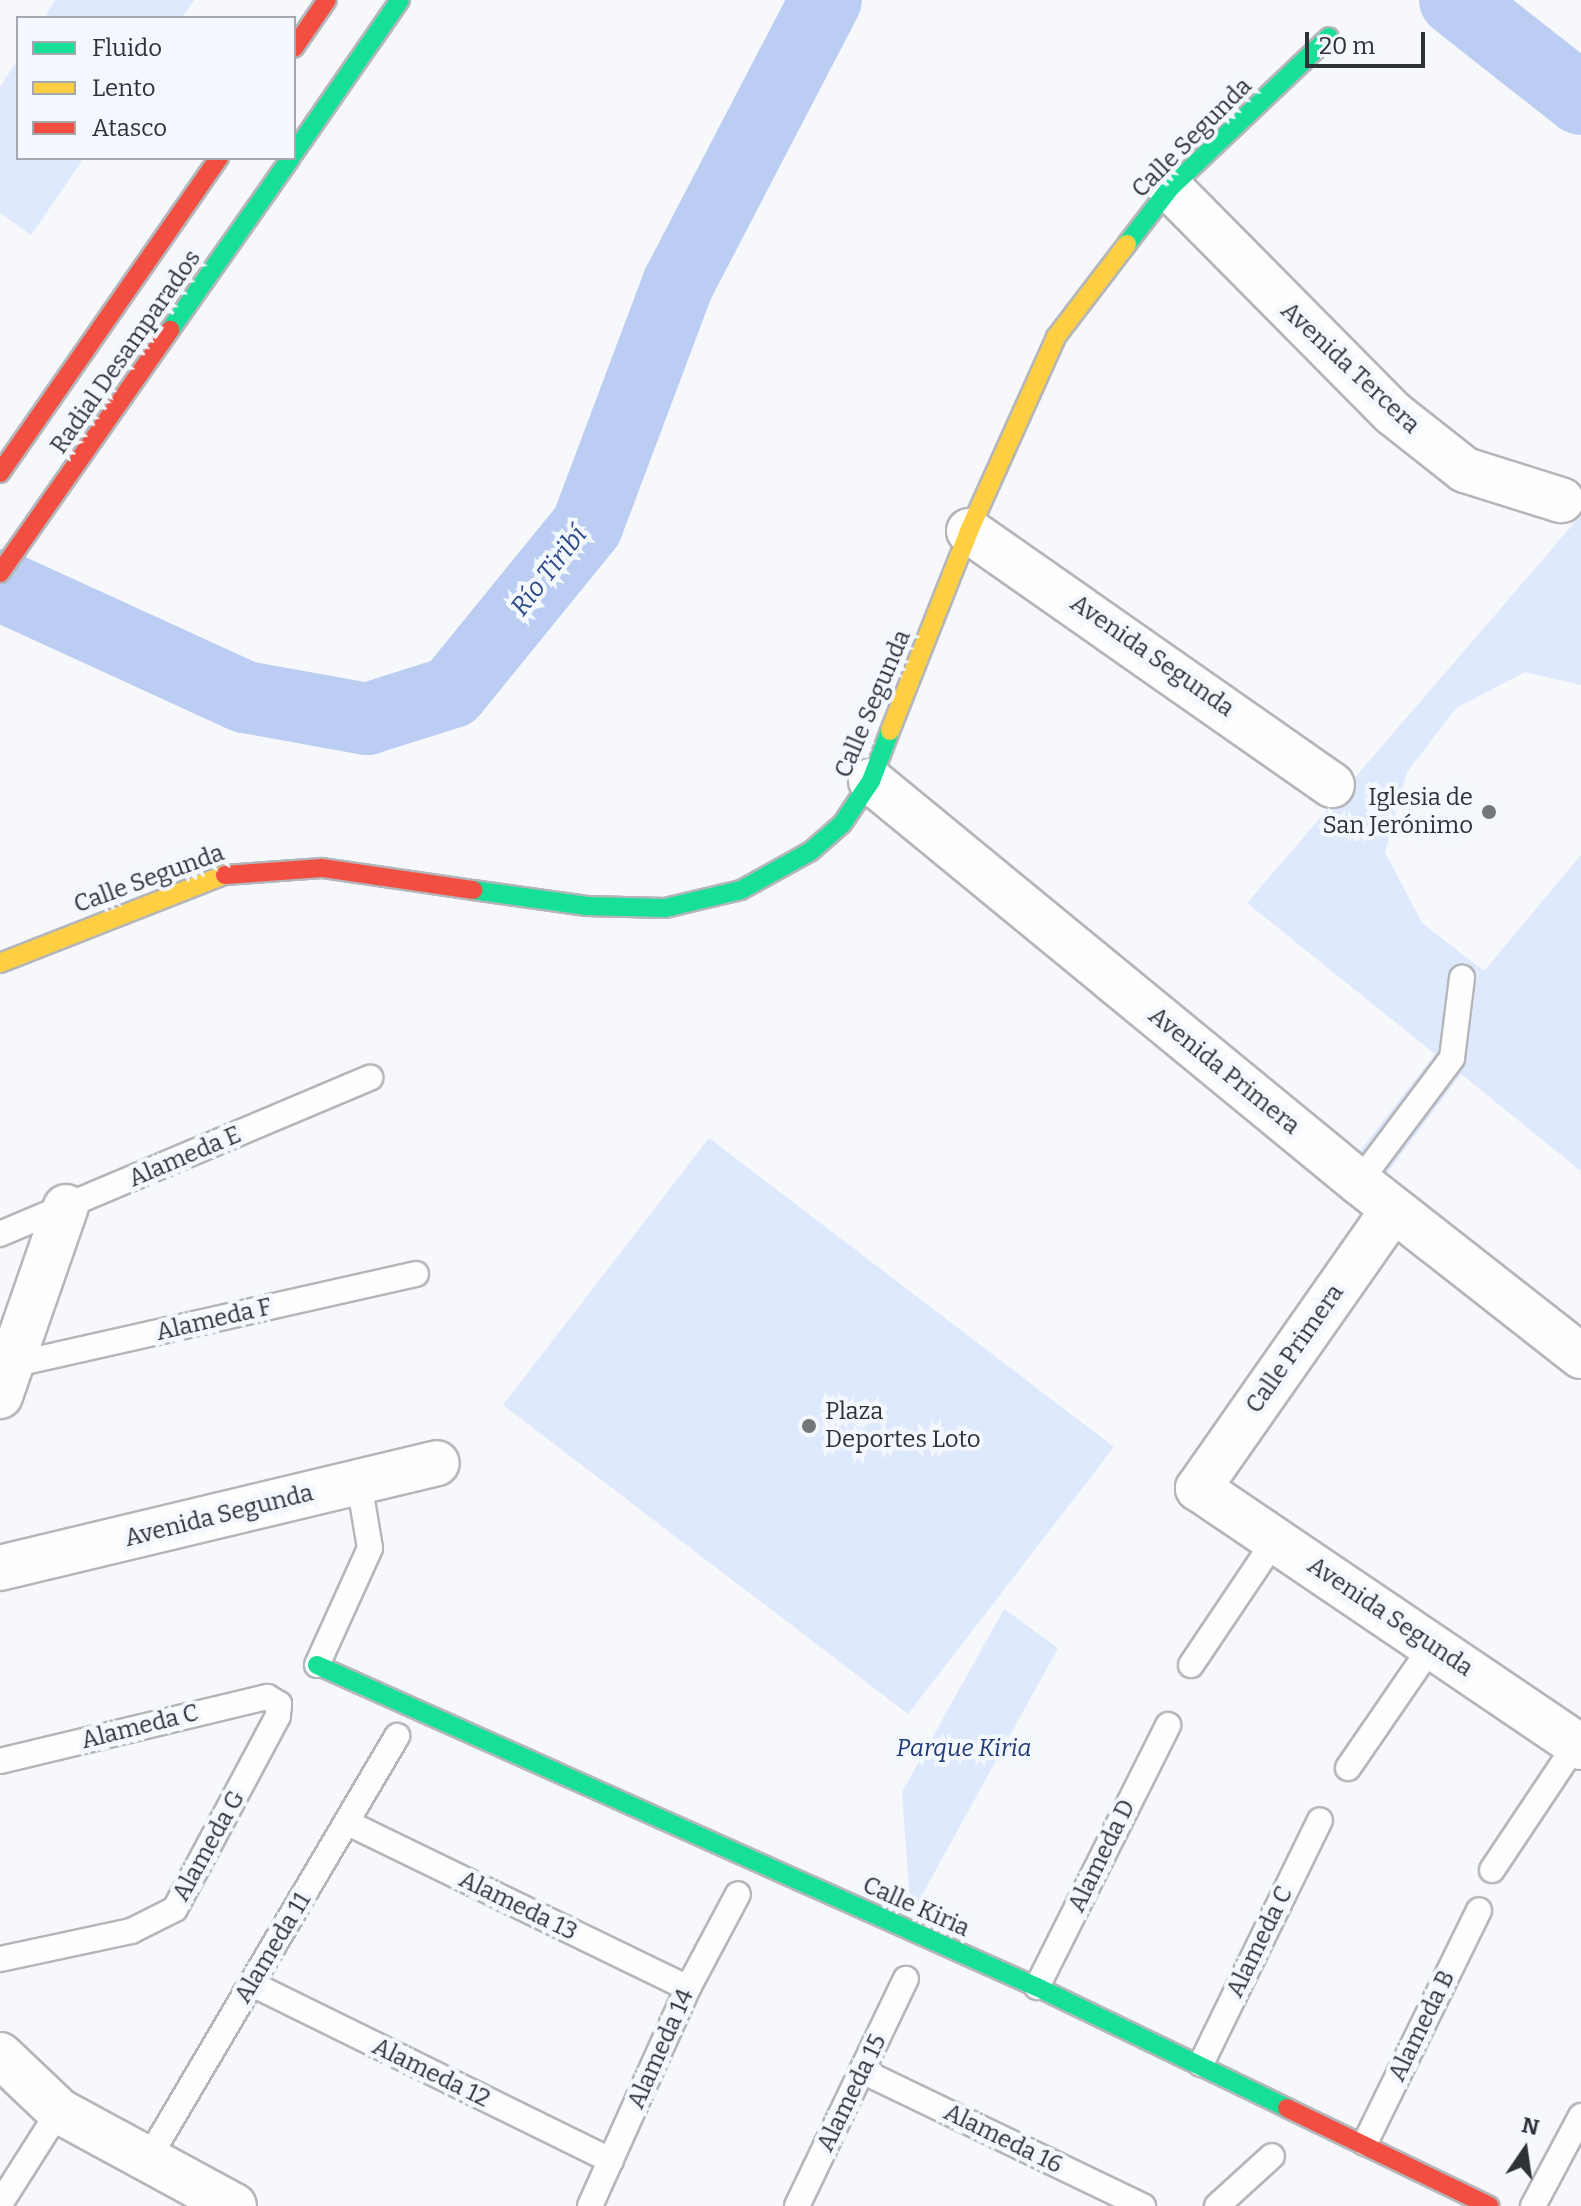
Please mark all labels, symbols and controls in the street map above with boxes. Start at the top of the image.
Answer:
legend [16,16,296,160]
scale bar [1309,16,1429,66]
text: 20 m [1319,32,1375,60]
text: Fluido [92,34,162,62]
street label: Calle Segunda [1126,72,1258,204]
text: Lento [92,74,155,102]
text: Atasco [92,114,167,142]
street label: Radial Desamparados [45,245,207,459]
street label: Avenida Tercera [1275,296,1425,440]
water label: Río Tiribí [504,520,594,622]
street label: Avenida Segunda [1065,589,1239,723]
street label: Calle Segunda [829,626,917,782]
place label: Iglesia de San Jerónimo [1322,784,1473,840]
marker: Iglesia de San Jerónimo [1480,803,1498,821]
street label: Calle Segunda [70,839,228,919]
street label: Avenida Primera [1143,1001,1305,1141]
street label: Alameda E [125,1120,245,1194]
street label: Calle Primera [1240,1279,1350,1419]
street label: Alameda F [153,1293,275,1347]
place label: Plaza Deportes Loto [825,1398,981,1454]
marker: Plaza Deportes Loto [800,1417,818,1435]
street label: Avenida Segunda [122,1479,316,1553]
street label: Avenida Segunda [1302,1551,1478,1683]
street label: Alameda C [78,1699,202,1755]
park label: Parque Kiria [896,1735,1032,1763]
street label: Alameda G [167,1786,251,1906]
street label: Alameda D [1062,1795,1142,1917]
street label: Alameda 13 [454,1865,582,1947]
street label: Calle Kiria [858,1871,974,1943]
street label: Alameda C [1221,1882,1299,2002]
street label: Alameda 11 [229,1888,317,2008]
street label: Alameda B [1383,1966,1461,2086]
street label: Alameda 14 [622,1985,700,2113]
street label: Alameda 15 [811,2030,893,2156]
street label: Alameda 12 [368,2032,494,2114]
street label: Alameda 16 [939,2098,1067,2180]
north arrow [1485,2110,1565,2190]
text: N [1519,2111,1542,2141]

